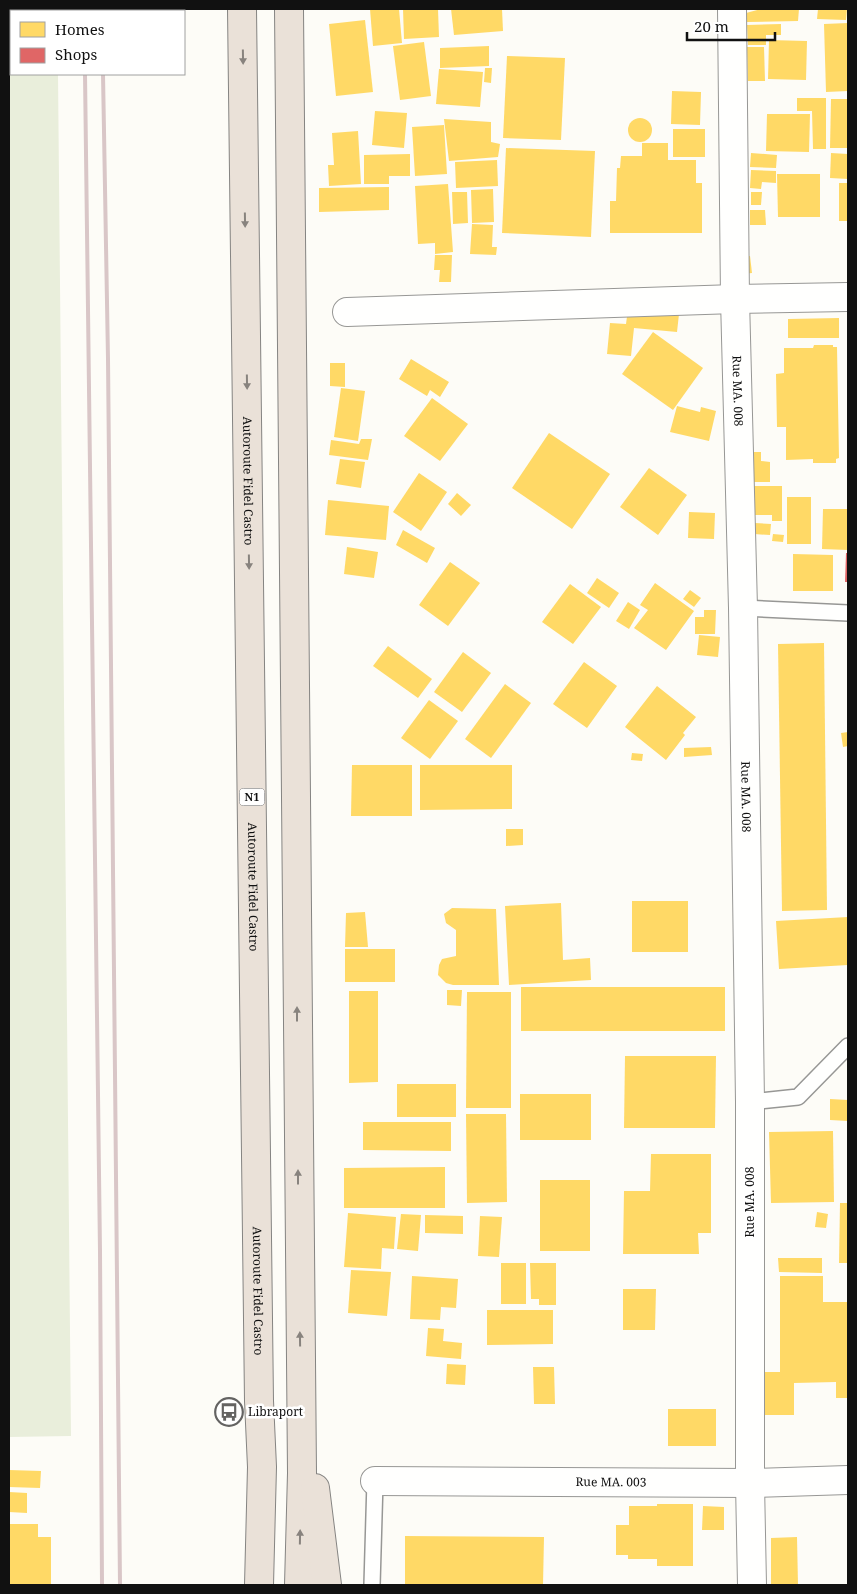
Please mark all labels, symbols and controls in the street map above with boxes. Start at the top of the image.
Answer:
legend [10,10,185,75]
scale bar [687,10,774,42]
text: 20 m [694,16,729,36]
text: Homes [55,19,105,39]
text: Shops [55,44,98,64]
one-way arrow [239,50,247,66]
one-way arrow [241,212,249,228]
street label: Rue MA. 008 [728,355,747,427]
one-way arrow [243,375,251,391]
street label: Autoroute Fidel Castro [239,416,258,546]
one-way arrow [245,555,253,571]
street label: Rue MA. 008 [737,761,755,833]
road number: N1 [240,789,264,806]
street label: Autoroute Fidel Castro [244,822,263,952]
one-way arrow [293,1006,301,1022]
street label: Rue MA. 008 [741,1166,758,1238]
one-way arrow [294,1168,302,1184]
street label: Autoroute Fidel Castro [249,1226,267,1356]
one-way arrow [296,1331,304,1347]
bus stop icon: Libraport [214,1397,244,1427]
place label: Libraport [248,1403,303,1420]
street label: Rue MA. 003 [575,1473,647,1490]
one-way arrow [296,1528,304,1544]

